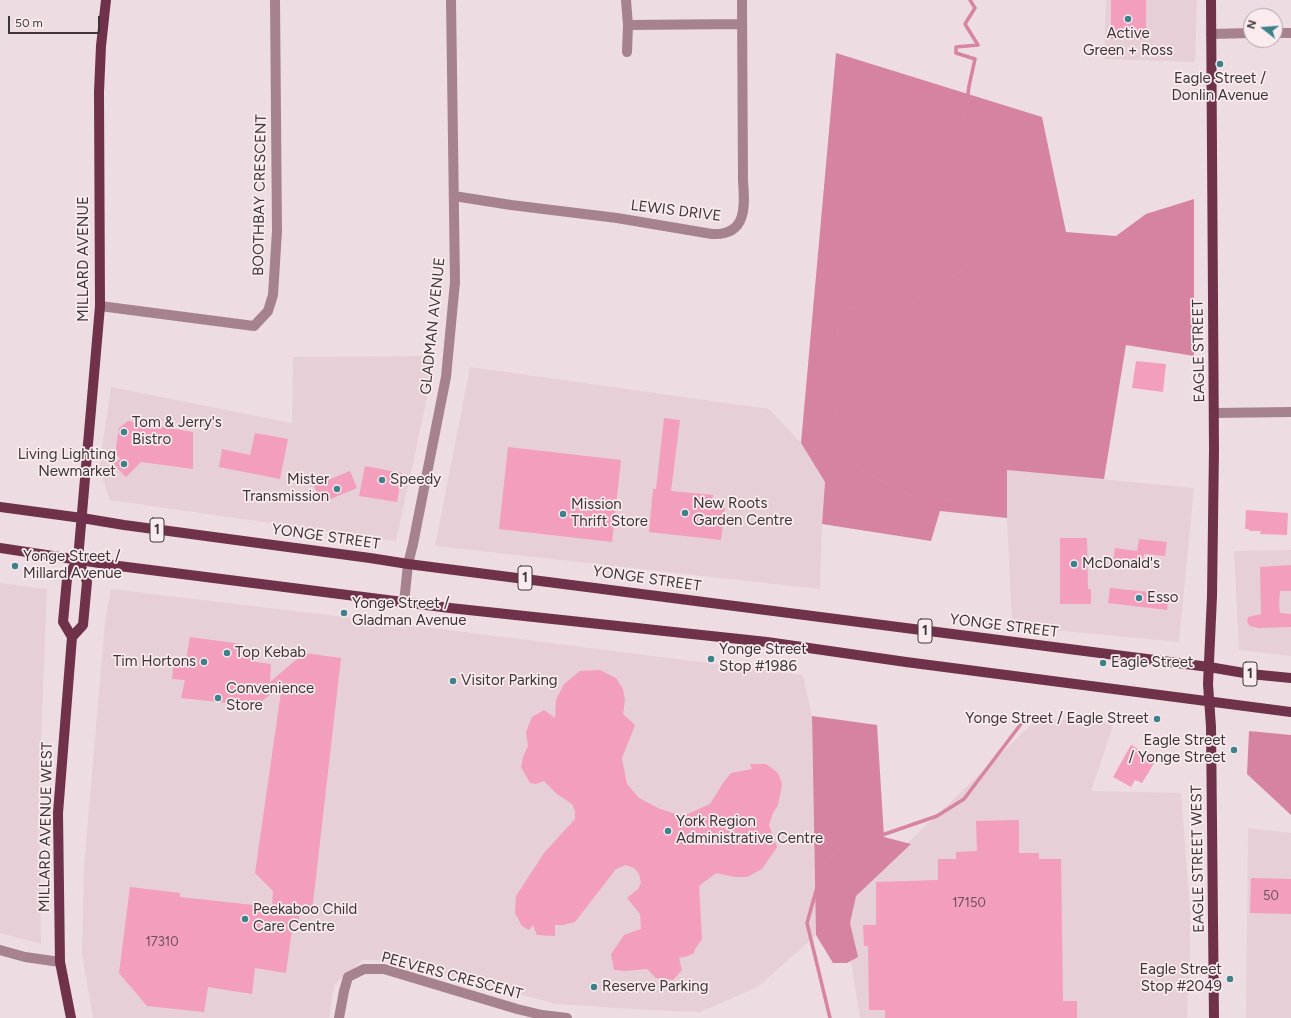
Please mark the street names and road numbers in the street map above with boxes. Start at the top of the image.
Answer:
street label: BOOTHBAY CRESCENT [250,114,270,276]
street label: MILLARD AVENUE [75,196,93,322]
street label: LEWIS DRIVE [630,197,722,225]
street label: GLADMAN AVENUE [417,257,449,395]
street label: EAGLE STREET [1189,299,1209,403]
road number: 1 [150,518,164,542]
street label: YONGE STREET [271,520,381,554]
street label: YONGE STREET [592,562,702,596]
road number: 1 [518,566,532,590]
street label: YONGE STREET [949,610,1059,642]
road number: 1 [918,619,932,643]
road number: 1 [1243,662,1257,686]
street label: MILLARD AVENUE WEST [36,742,56,912]
street label: EAGLE STREET WEST [1188,785,1208,933]
street label: PEEVERS CRESCENT [379,948,525,1004]

